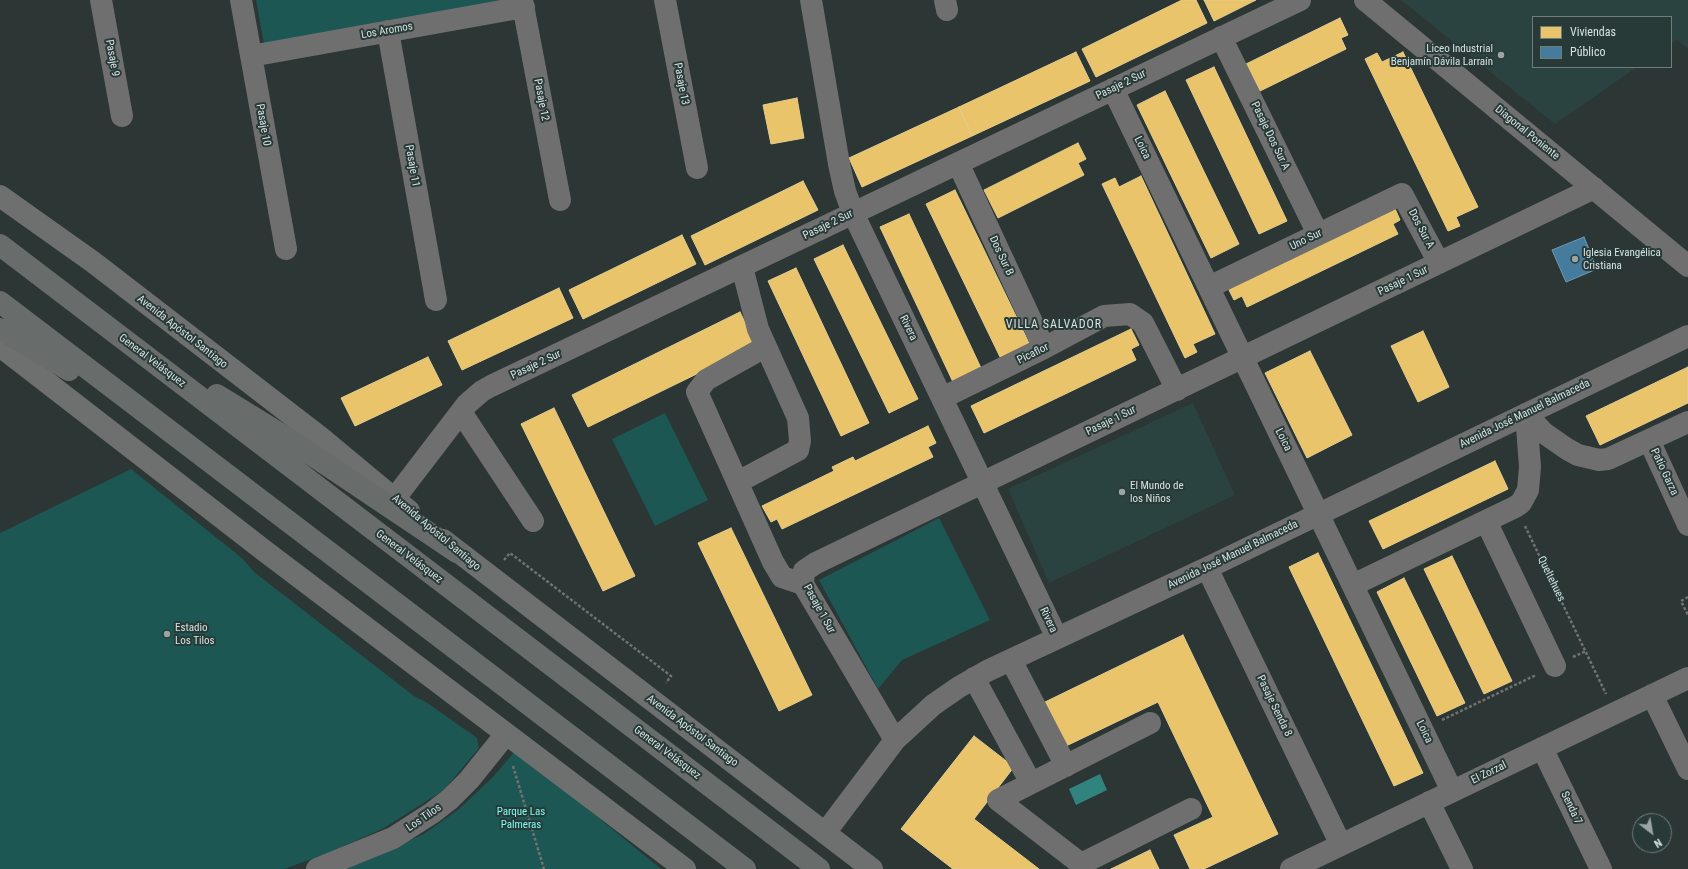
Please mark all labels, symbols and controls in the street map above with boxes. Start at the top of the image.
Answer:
legend [1532,16,1672,68]
street label: Los Aromos [360,20,414,42]
text: Viviendas [1570,25,1616,39]
street label: Pasaje 9 [102,39,122,77]
place label: Liceo Industrial Benjamín Dávila Larraín [1391,42,1493,68]
text: Público [1570,45,1605,59]
marker: Liceo Industrial Benjamín Dávila Larraín [1496,50,1506,60]
street label: Pasaje 13 [670,62,692,106]
street label: Pasaje 2 Sur [1094,67,1148,103]
street label: Pasaje 12 [530,78,552,122]
street label: Pasaje Dos Sur A [1248,100,1292,172]
street label: Pasaje 10 [253,103,273,147]
street label: Diagonal Poniente [1492,103,1562,163]
street label: Loica [1131,134,1153,162]
street label: Pasaje 11 [402,144,422,188]
street label: Pasaje 2 Sur [801,207,855,243]
street label: Dos Sur A [1405,207,1437,251]
street label: Uno Sur [1288,227,1324,253]
street label: Dos Sur B [986,234,1016,278]
place label: Iglesia Evangélica Cristiana [1583,246,1661,272]
marker: Iglesia Evangélica Cristiana [1570,254,1580,264]
street label: Pasaje 1 Sur [1376,263,1430,299]
street label: Avenida Apóstol Santiago [134,293,230,371]
street label: Rivera [896,313,920,343]
district label: VILLA SALVADOR [1006,318,1102,332]
street label: General Velásquez [116,332,188,390]
street label: Picaflor [1015,341,1051,367]
street label: Pasaje 2 Sur [509,348,563,382]
street label: Avenida José Manuel Balmaceda [1458,377,1592,451]
street label: Pasaje 1 Sur [1084,403,1138,439]
street label: Loica [1272,426,1294,454]
street label: Patio Garza [1647,446,1681,498]
place label: El Mundo de los Niños [1130,479,1184,505]
marker: El Mundo de los Niños [1117,487,1127,497]
street label: Avenida Apóstol Santiago [389,492,483,574]
street label: Avenida José Manuel Balmaceda [1166,518,1300,592]
street label: General Velásquez [373,528,445,586]
street label: Queltehues [1534,554,1568,604]
street label: Pasaje 1 Sur [800,582,838,636]
street label: Rivera [1036,605,1060,635]
place label: Estadio Los Tilos [175,621,215,647]
marker: Estadio Los Tilos [162,629,172,639]
street label: Pasaje Senda 8 [1253,673,1295,739]
street label: Avenida Apóstol Santiago [644,692,740,770]
street label: Loica [1413,718,1435,746]
street label: General Velásquez [631,724,703,782]
street label: El Zorzal [1469,759,1509,787]
street label: Senda 7 [1557,789,1585,827]
street label: Los Tilos [404,801,444,835]
park label: Parque Las Palmeras [497,805,545,831]
north arrow [1632,813,1672,853]
text: N [1652,836,1664,850]

